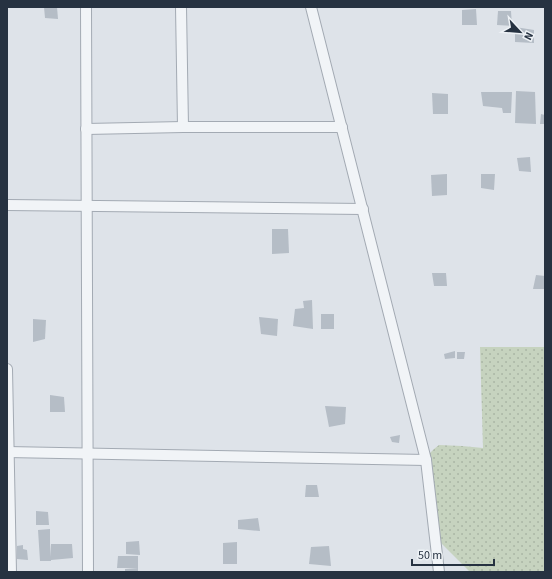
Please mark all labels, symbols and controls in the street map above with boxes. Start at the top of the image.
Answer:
north arrow [500,12,540,52]
text: N [520,30,537,43]
scale bar [412,541,494,567]
text: 50 m [418,547,442,564]

